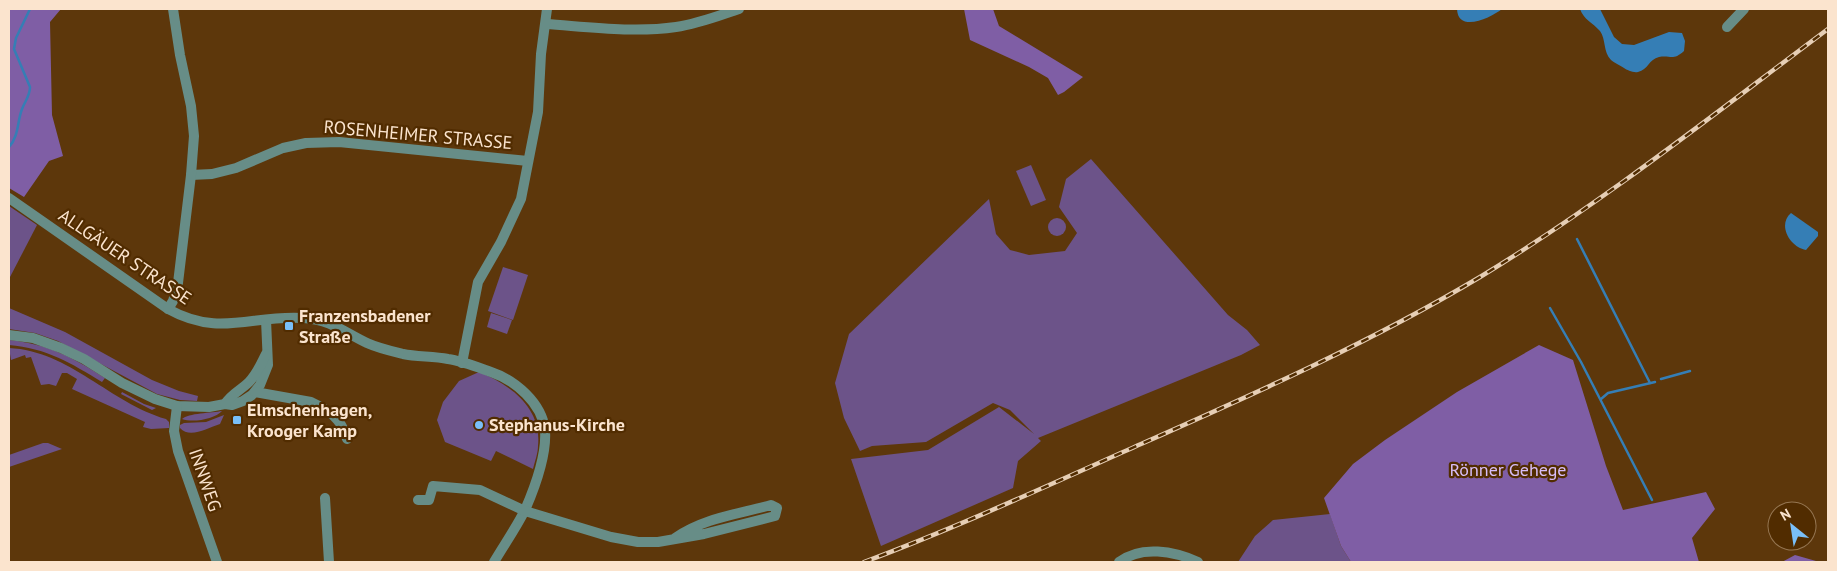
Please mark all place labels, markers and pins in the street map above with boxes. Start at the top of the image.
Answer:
place label: Franzensbadener Straße [299,304,431,348]
marker: Franzensbadener Straße [283,320,295,332]
place label: Elmschenhagen, Krooger Kamp [247,398,372,442]
place label: Stephanus-Kirche [489,413,625,436]
marker: Elmschenhagen, Krooger Kamp [231,414,243,426]
marker: Stephanus-Kirche [473,419,485,431]

